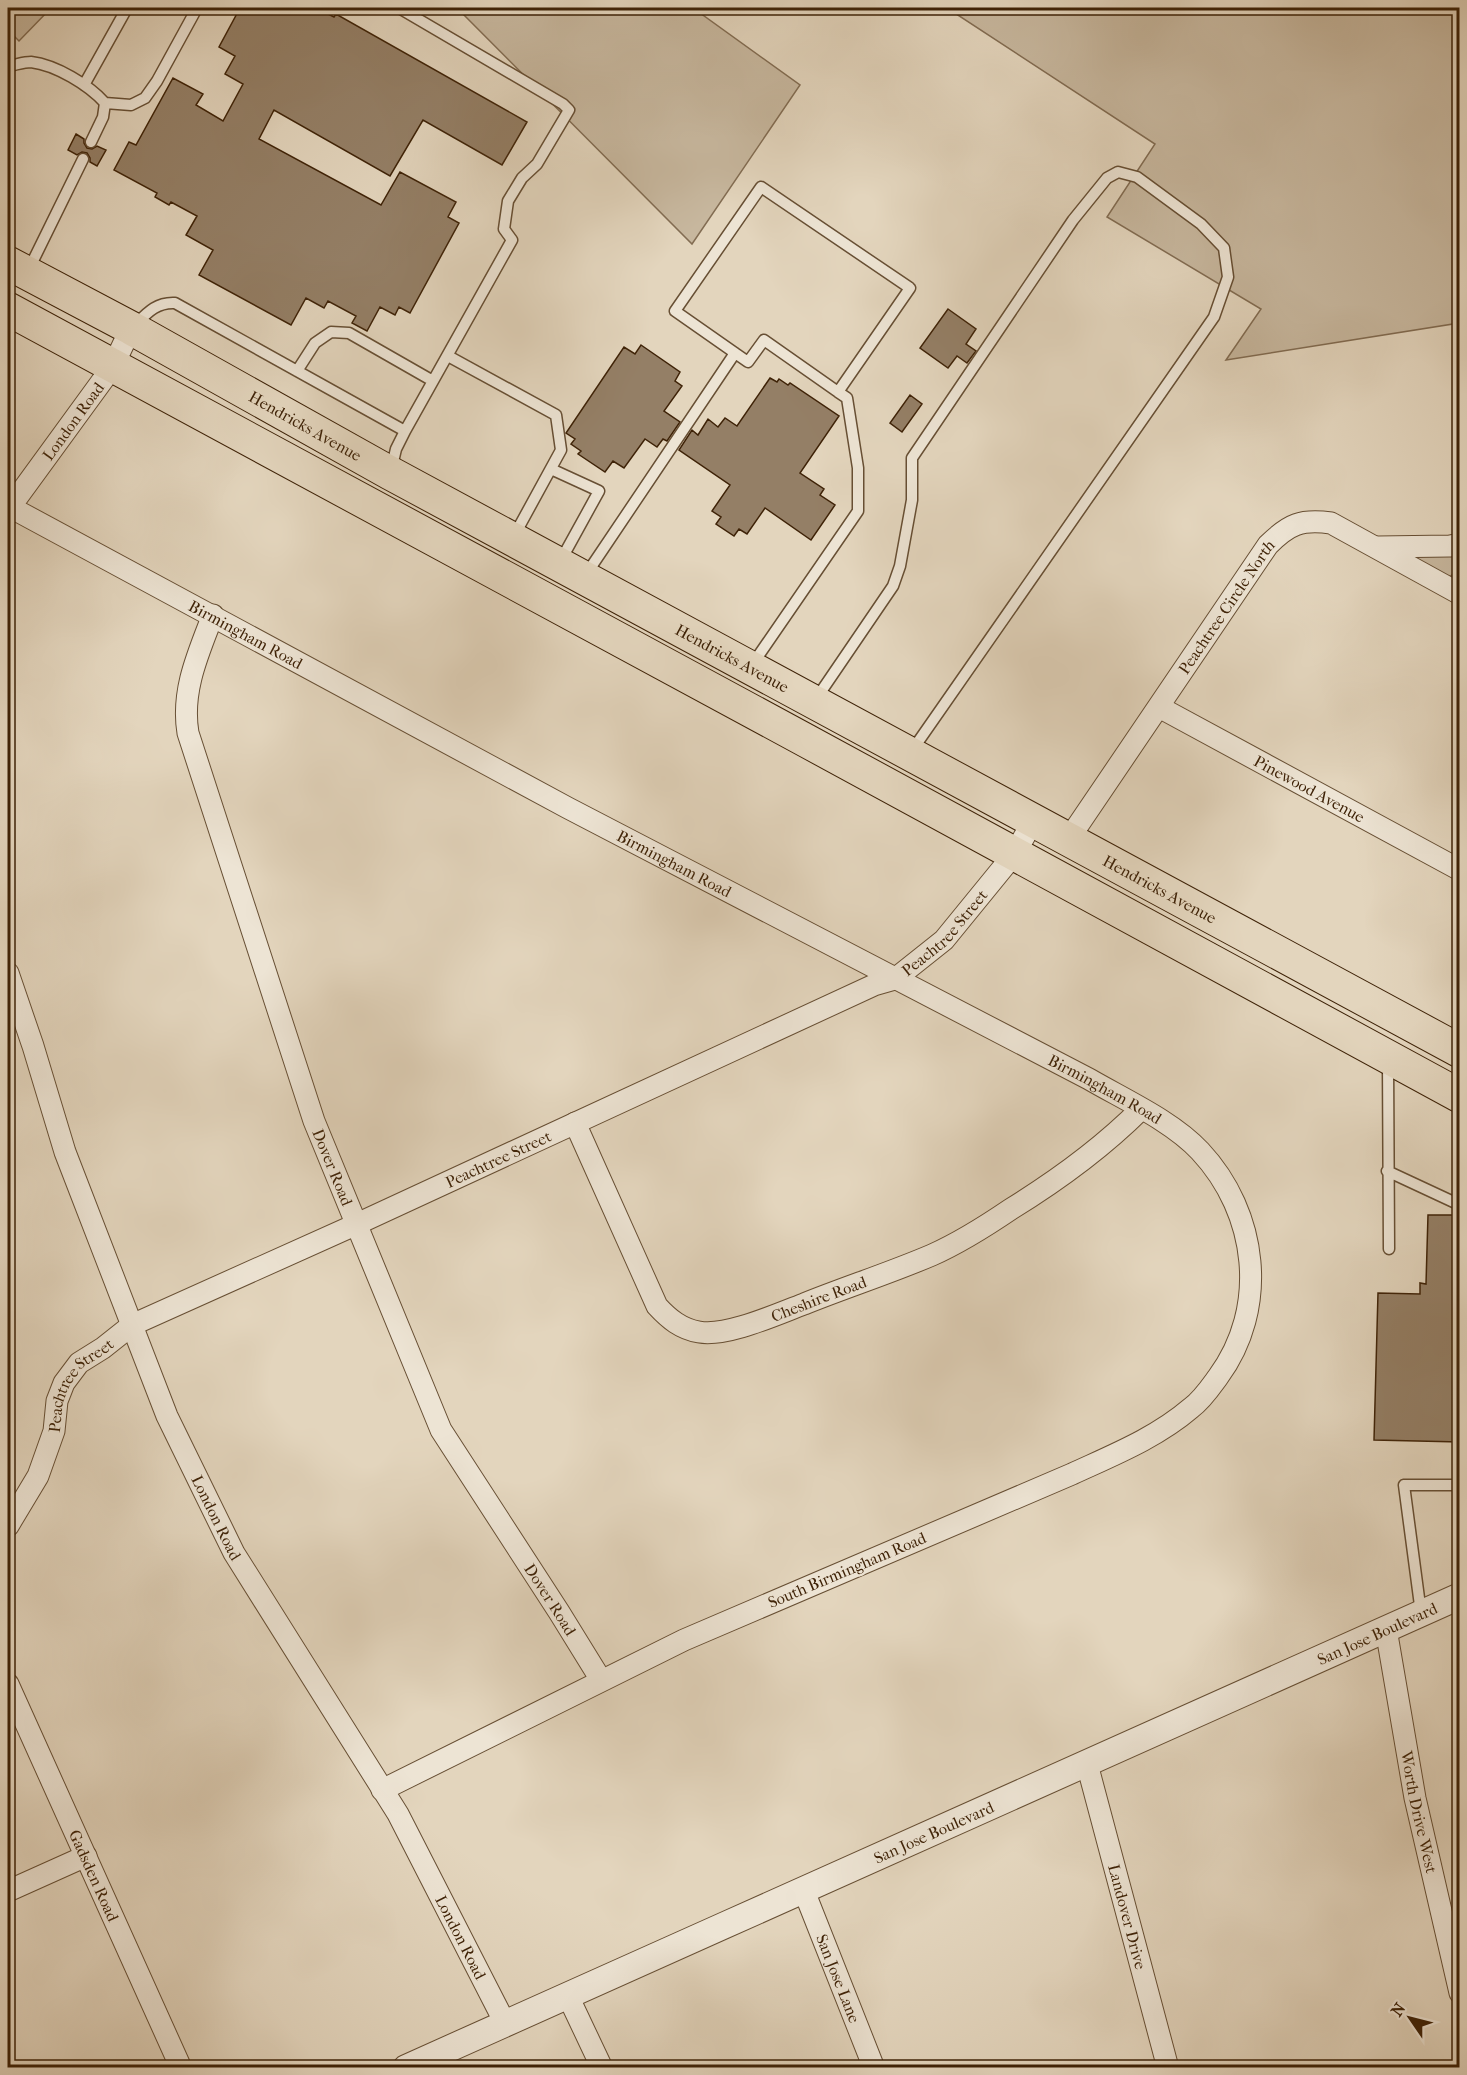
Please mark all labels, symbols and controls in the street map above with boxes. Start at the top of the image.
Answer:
street label: London Road [38,378,108,464]
street label: Hendricks Avenue [246,387,365,465]
street label: Peachtree Circle North [1174,535,1278,678]
street label: Birmingham Road [186,596,306,673]
street label: Hendricks Avenue [672,620,792,696]
street label: Pinewood Avenue [1251,751,1368,826]
street label: Birmingham Road [614,826,735,901]
street label: Hendricks Avenue [1100,851,1220,927]
street label: Peachtree Street [898,885,991,980]
street label: Birmingham Road [1045,1050,1166,1128]
street label: Dover Road [309,1126,357,1209]
street label: Peachtree Street [442,1126,554,1191]
street label: Cheshire Road [768,1272,869,1326]
street label: Peachtree Street [44,1334,117,1433]
street label: London Road [188,1472,246,1564]
street label: South Birmingham Road [765,1528,929,1612]
street label: Dover Road [521,1560,581,1639]
street label: San Jose Boulevard [1314,1598,1440,1669]
street label: Worth Drive West [1397,1748,1442,1875]
street label: San Jose Boulevard [871,1797,997,1867]
street label: Gadsden Road [65,1827,123,1924]
street label: Landover Drive [1105,1862,1151,1971]
street label: London Road [432,1892,491,1983]
street label: San Jose Lane [813,1931,865,2026]
north arrow [1380,1988,1440,2048]
text: N [1387,1999,1410,2020]

